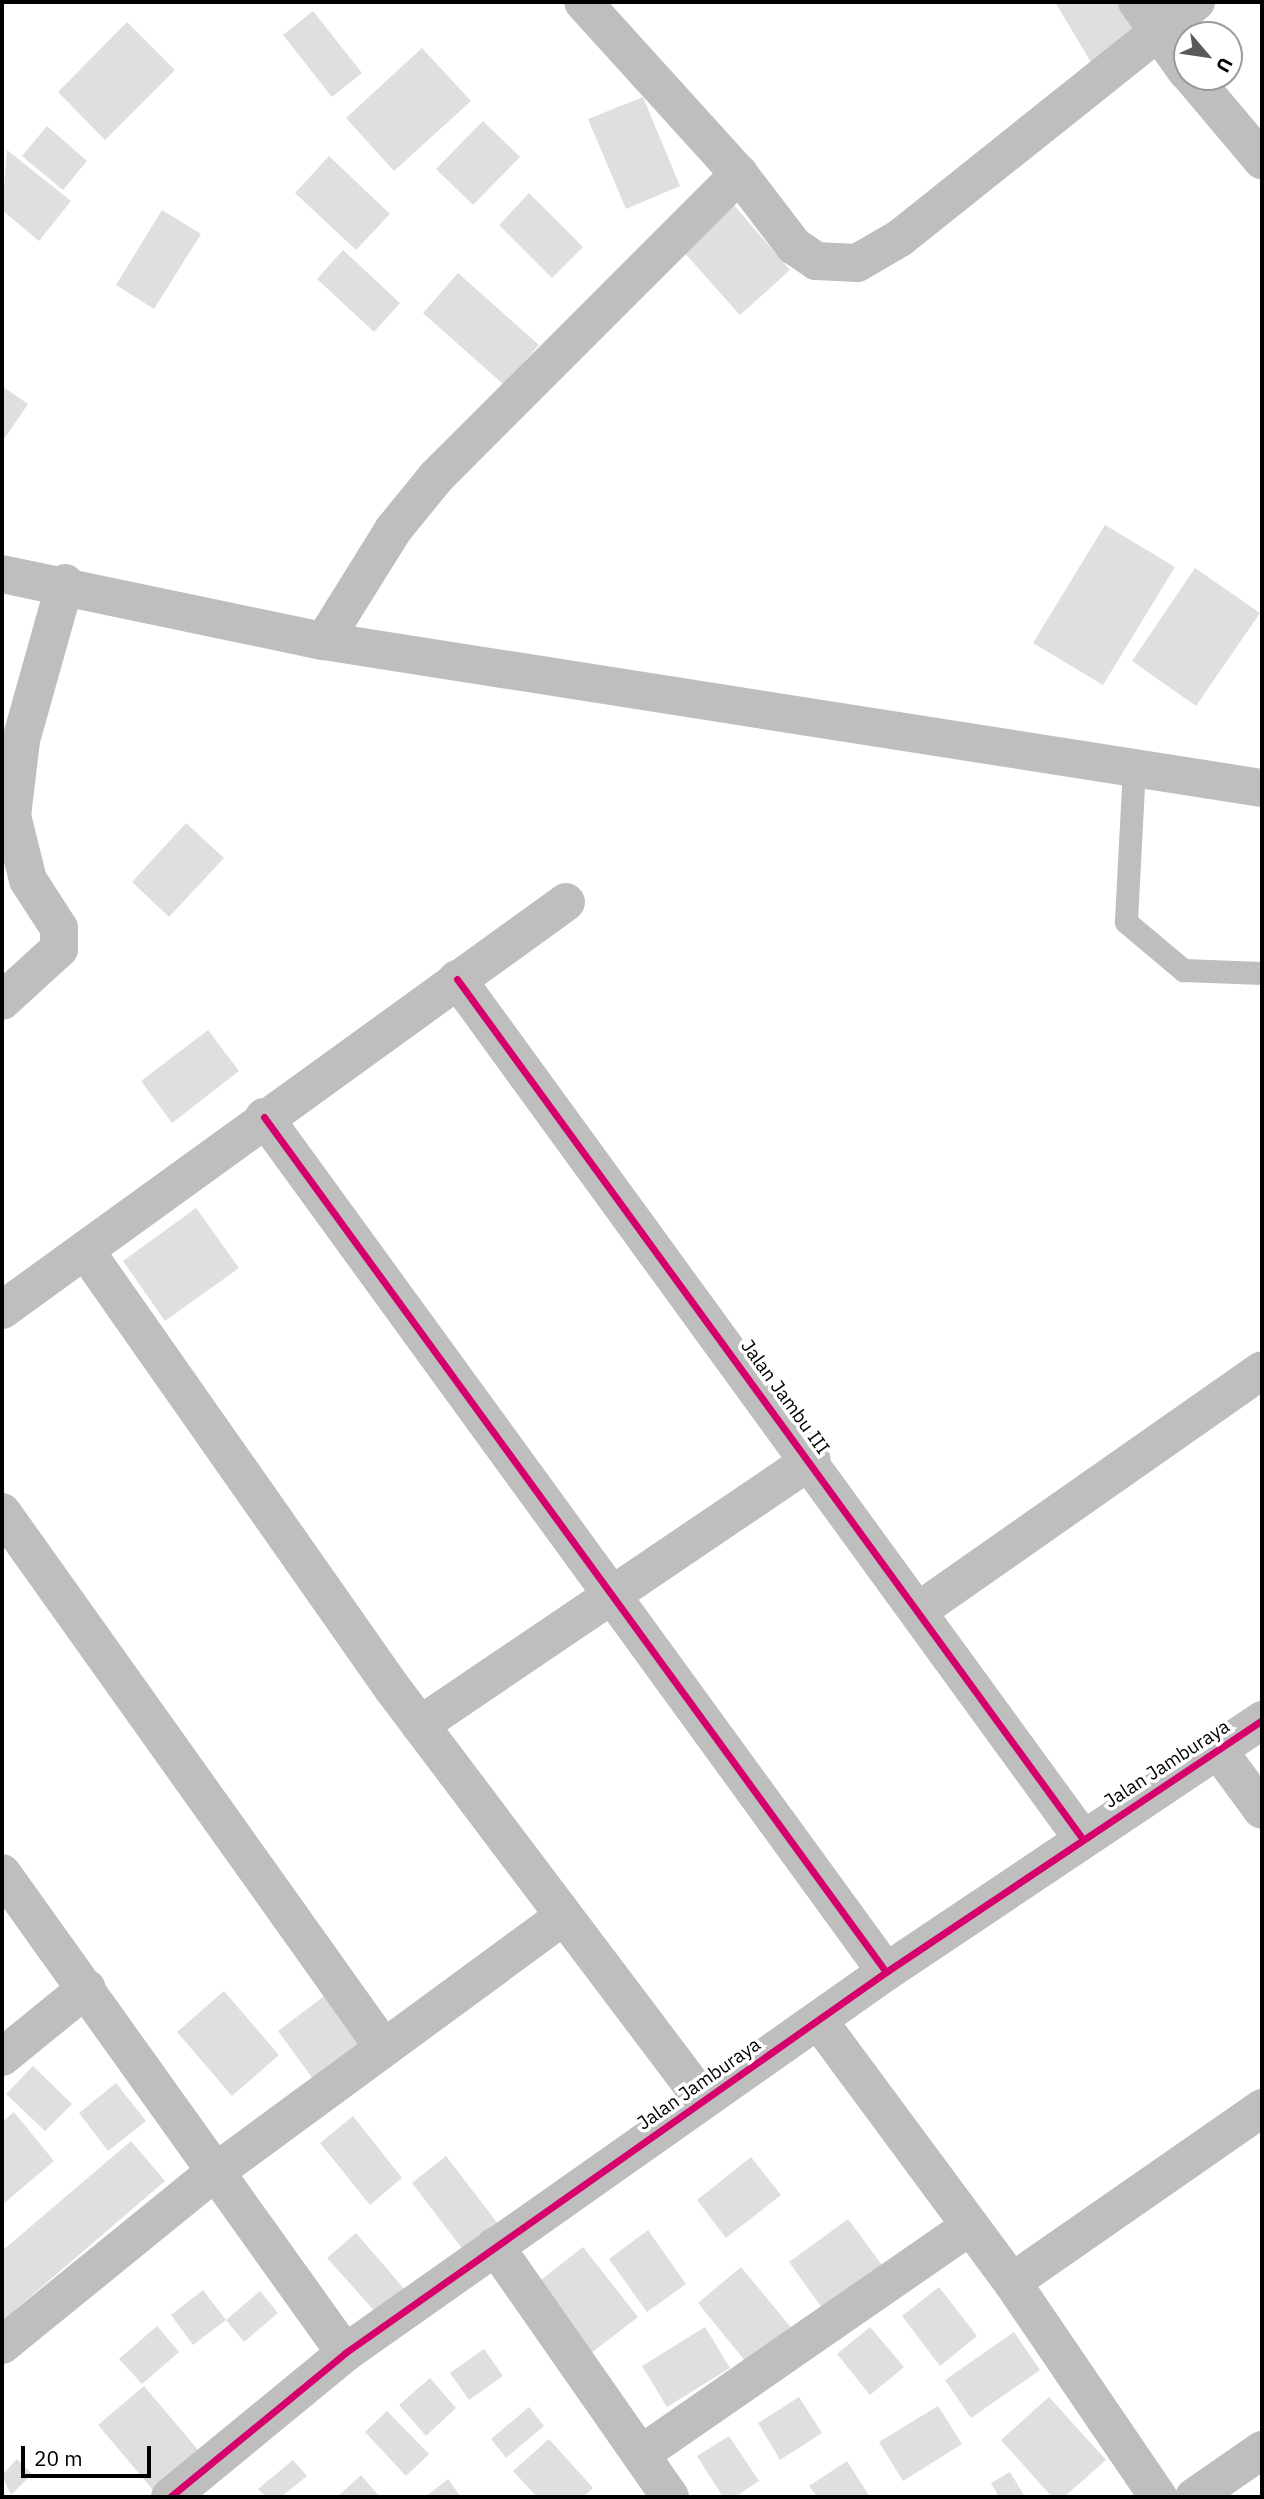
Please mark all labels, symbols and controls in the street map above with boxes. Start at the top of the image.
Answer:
north arrow [1173,21,1243,91]
text: U [1211,54,1238,77]
street label: Jalan Jambu III [736,1335,834,1459]
street label: Jalan Jamburaya [1100,1715,1234,1813]
street label: Jalan Jamburaya [633,2033,765,2135]
scale bar [24,2432,154,2476]
text: 20 m [34,2444,83,2472]

